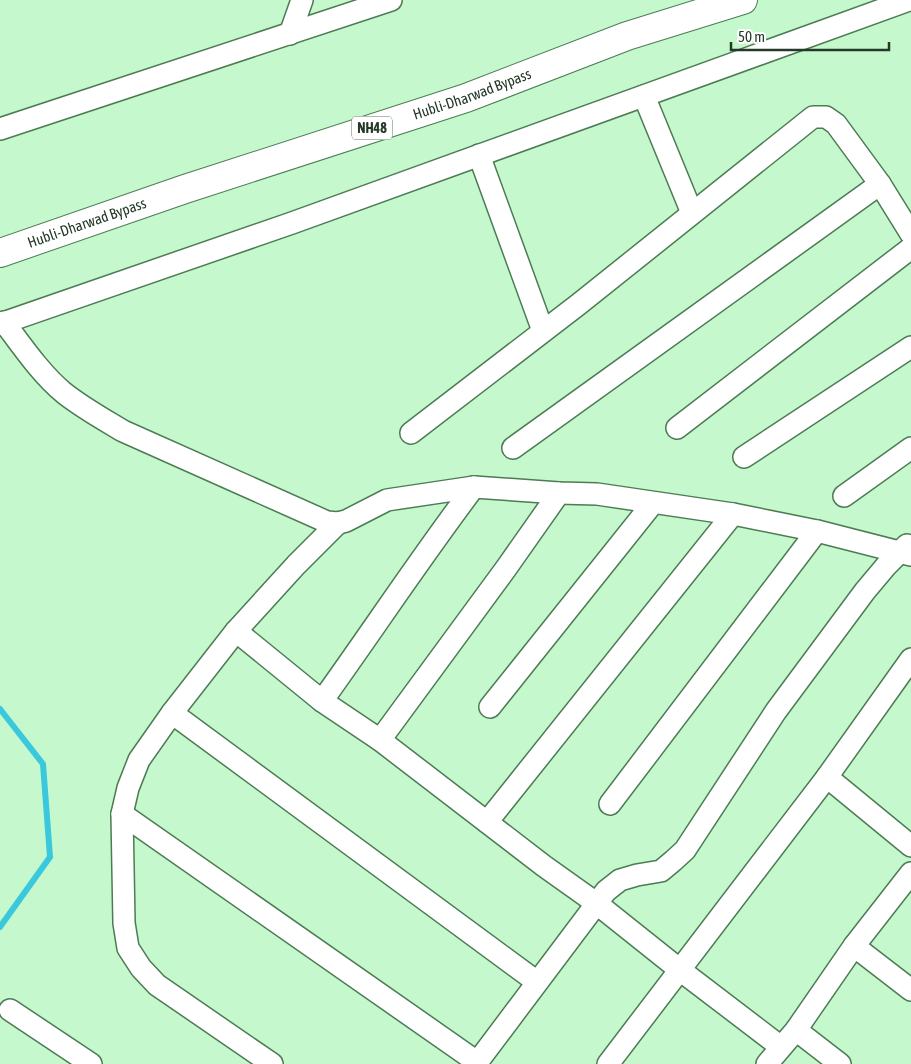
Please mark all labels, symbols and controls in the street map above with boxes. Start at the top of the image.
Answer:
scale bar [731,20,888,52]
text: 50 m [738,28,765,45]
street label: Hubli-Dharwad Bypass [411,65,533,123]
road number: NH48 [352,116,392,140]
street label: Hubli-Dharwad Bypass [25,194,148,251]

